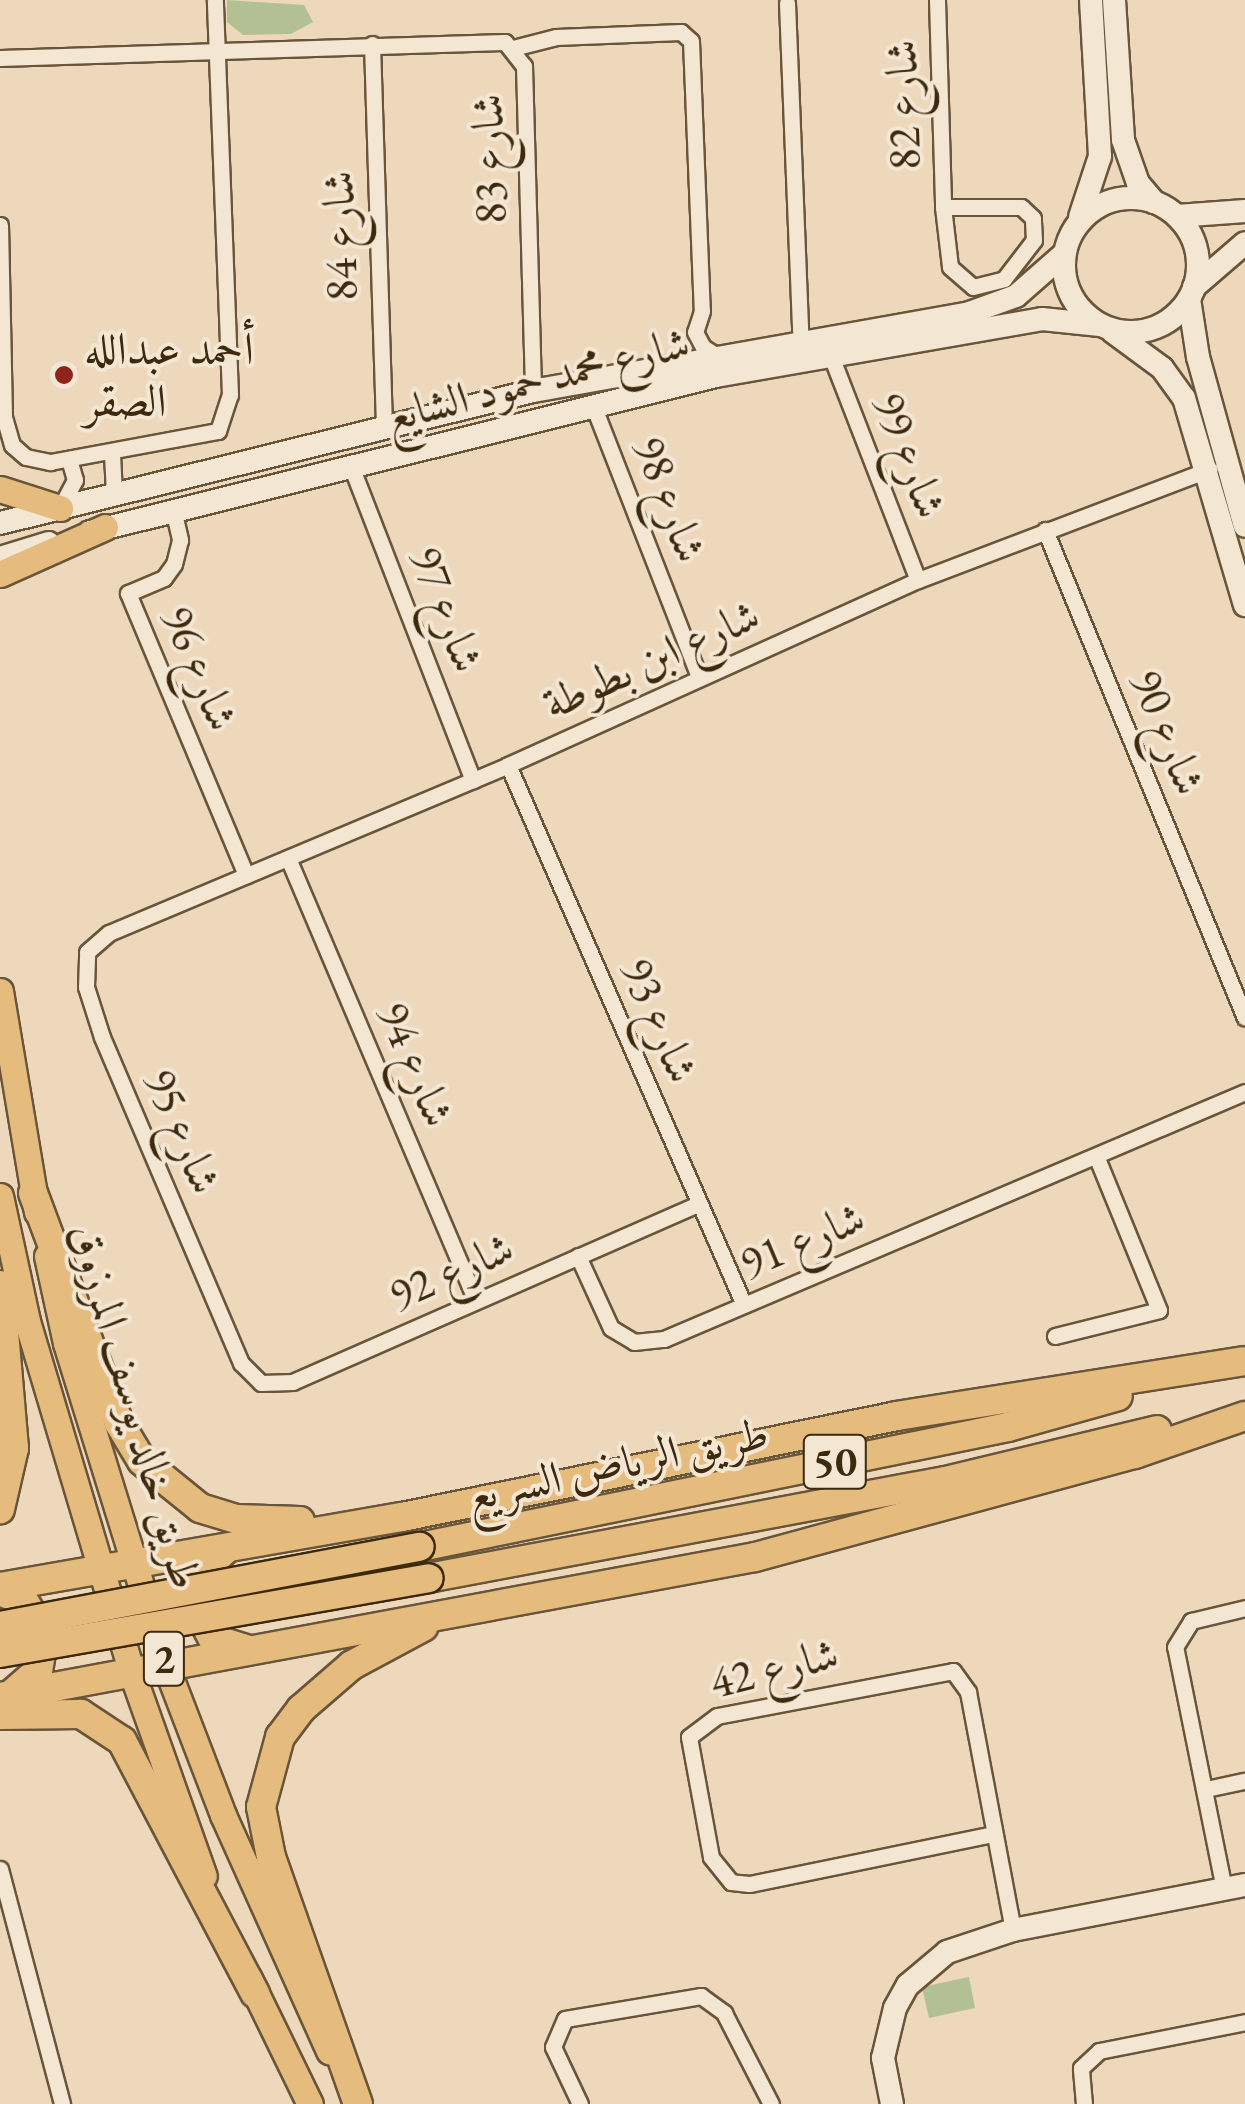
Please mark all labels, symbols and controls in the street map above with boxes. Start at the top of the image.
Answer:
street label: شارع 82 [874,39,932,171]
street label: شارع 83 [460,93,518,225]
street label: شارع 84 [311,170,369,302]
street label: شارع محمد حمود الشايع [379,315,695,443]
place label: أحمد عبدالله الصقر [84,322,254,428]
marker: أحمد عبدالله الصقر [53,364,75,386]
street label: شارع 99 [861,384,959,526]
street label: شارع 98 [621,428,719,570]
street label: شارع 97 [398,538,496,680]
street label: شارع ابن بطوطة [535,587,767,731]
street label: شارع 96 [150,597,250,739]
street label: شارع 90 [1119,661,1217,803]
street label: شارع 93 [610,949,710,1091]
street label: شارع 94 [366,993,466,1135]
street label: شارع 95 [133,1060,233,1202]
street label: شارع 91 [731,1190,873,1290]
street label: طريق خالد يوسف المرزوق [58,1217,214,1595]
street label: شارع 92 [380,1220,522,1322]
street label: طريق الرياض السريع [461,1406,773,1522]
road number: 50 [802,1425,868,1499]
road number: 2 [142,1622,186,1696]
street label: شارع 42 [704,1626,844,1710]

